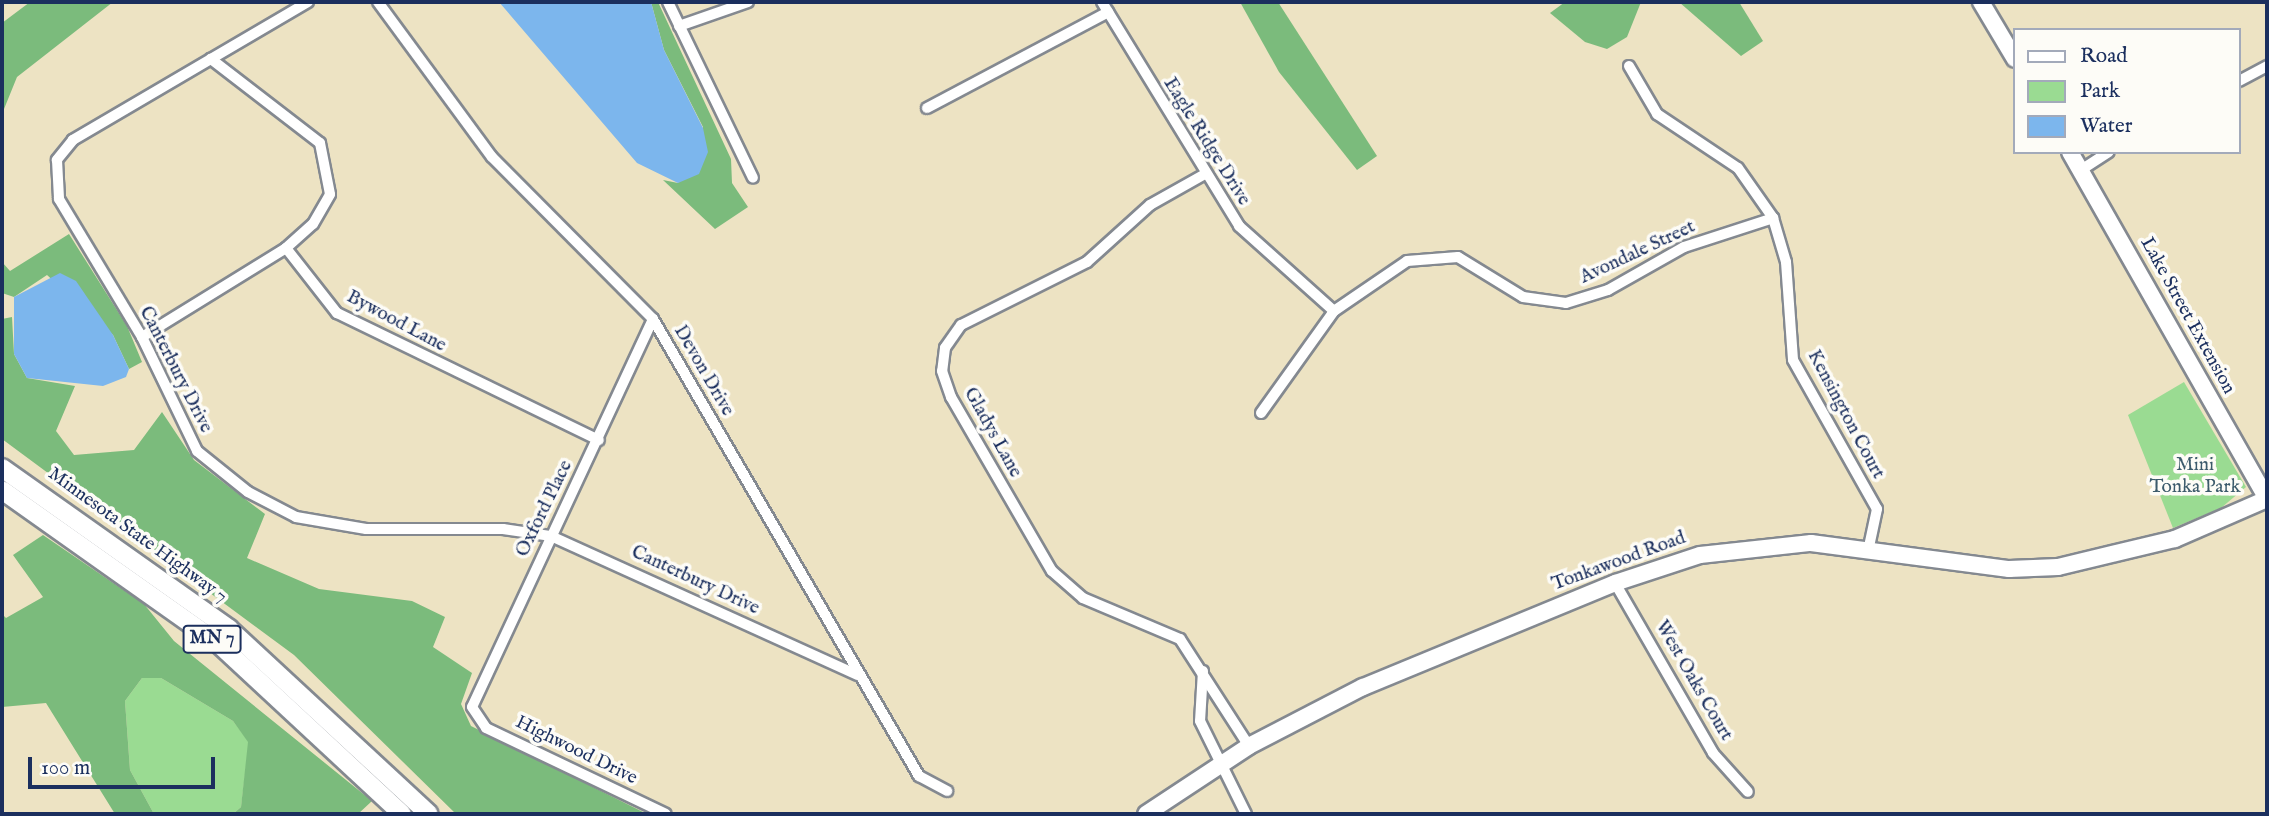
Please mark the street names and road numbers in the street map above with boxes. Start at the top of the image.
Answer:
street label: Eagle Ridge Drive [1157,74,1255,210]
street label: Avondale Street [1577,216,1699,290]
street label: Lake Street Extension [2134,234,2240,398]
street label: Bywood Lane [342,286,450,358]
street label: Canterbury Drive [133,303,217,437]
street label: Devon Drive [668,322,738,420]
street label: Kensington Court [1801,347,1889,483]
street label: Gladys Lane [958,384,1026,482]
street label: Oxford Place [512,457,578,561]
street label: Minnesota State Highway 7 [43,463,231,609]
street label: Tonkawood Road [1549,527,1689,597]
street label: Canterbury Drive [627,541,763,621]
street label: West Oaks Court [1649,617,1737,745]
road number: MN 7 [182,624,242,654]
street label: Highwood Drive [511,712,641,790]

